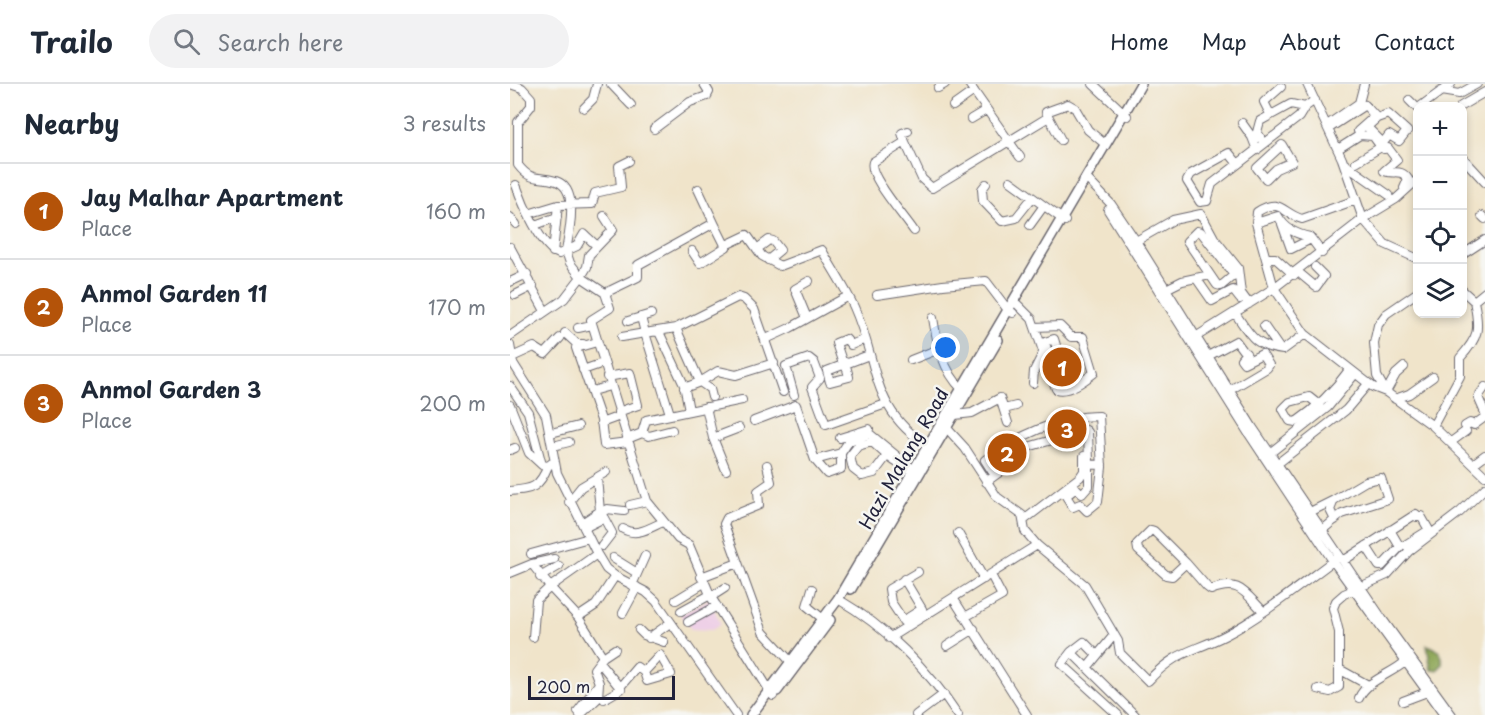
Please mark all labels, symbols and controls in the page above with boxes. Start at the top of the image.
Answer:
search box [149,14,569,68]
text: Trailo [30,20,113,63]
icon: search [170,25,203,58]
text: Search here [218,25,343,58]
text: Home [1110,25,1169,57]
text: Map [1202,25,1247,57]
text: About [1280,25,1341,57]
text: Contact [1374,25,1455,57]
map controls [1413,102,1467,318]
button: + [1413,102,1467,156]
text: Nearby [24,104,119,143]
text: 3 results [403,108,486,138]
button: − [1413,156,1467,210]
text: Jay Malhar Apartment [81,180,343,213]
text: 1 [39,196,48,226]
text: 160 m [426,196,486,226]
button: locate [1413,210,1467,264]
text: Place [81,213,132,243]
button: layers [1413,264,1467,318]
text: Anmol Garden 11 [81,276,267,309]
text: 2 [36,292,51,322]
text: 170 m [428,292,486,322]
text: Place [81,309,132,339]
your location [931,333,960,362]
pin: 1 [1042,344,1082,390]
text: Anmol Garden 3 [81,372,261,405]
street label: Hazi Malang Road [852,382,954,534]
text: 3 [37,388,50,418]
text: 200 m [419,388,486,418]
text: Place [81,405,132,435]
pin: 3 [1048,406,1086,452]
pin: 2 [988,430,1026,476]
scale bar [528,673,675,700]
text: 200 m [537,674,590,698]

